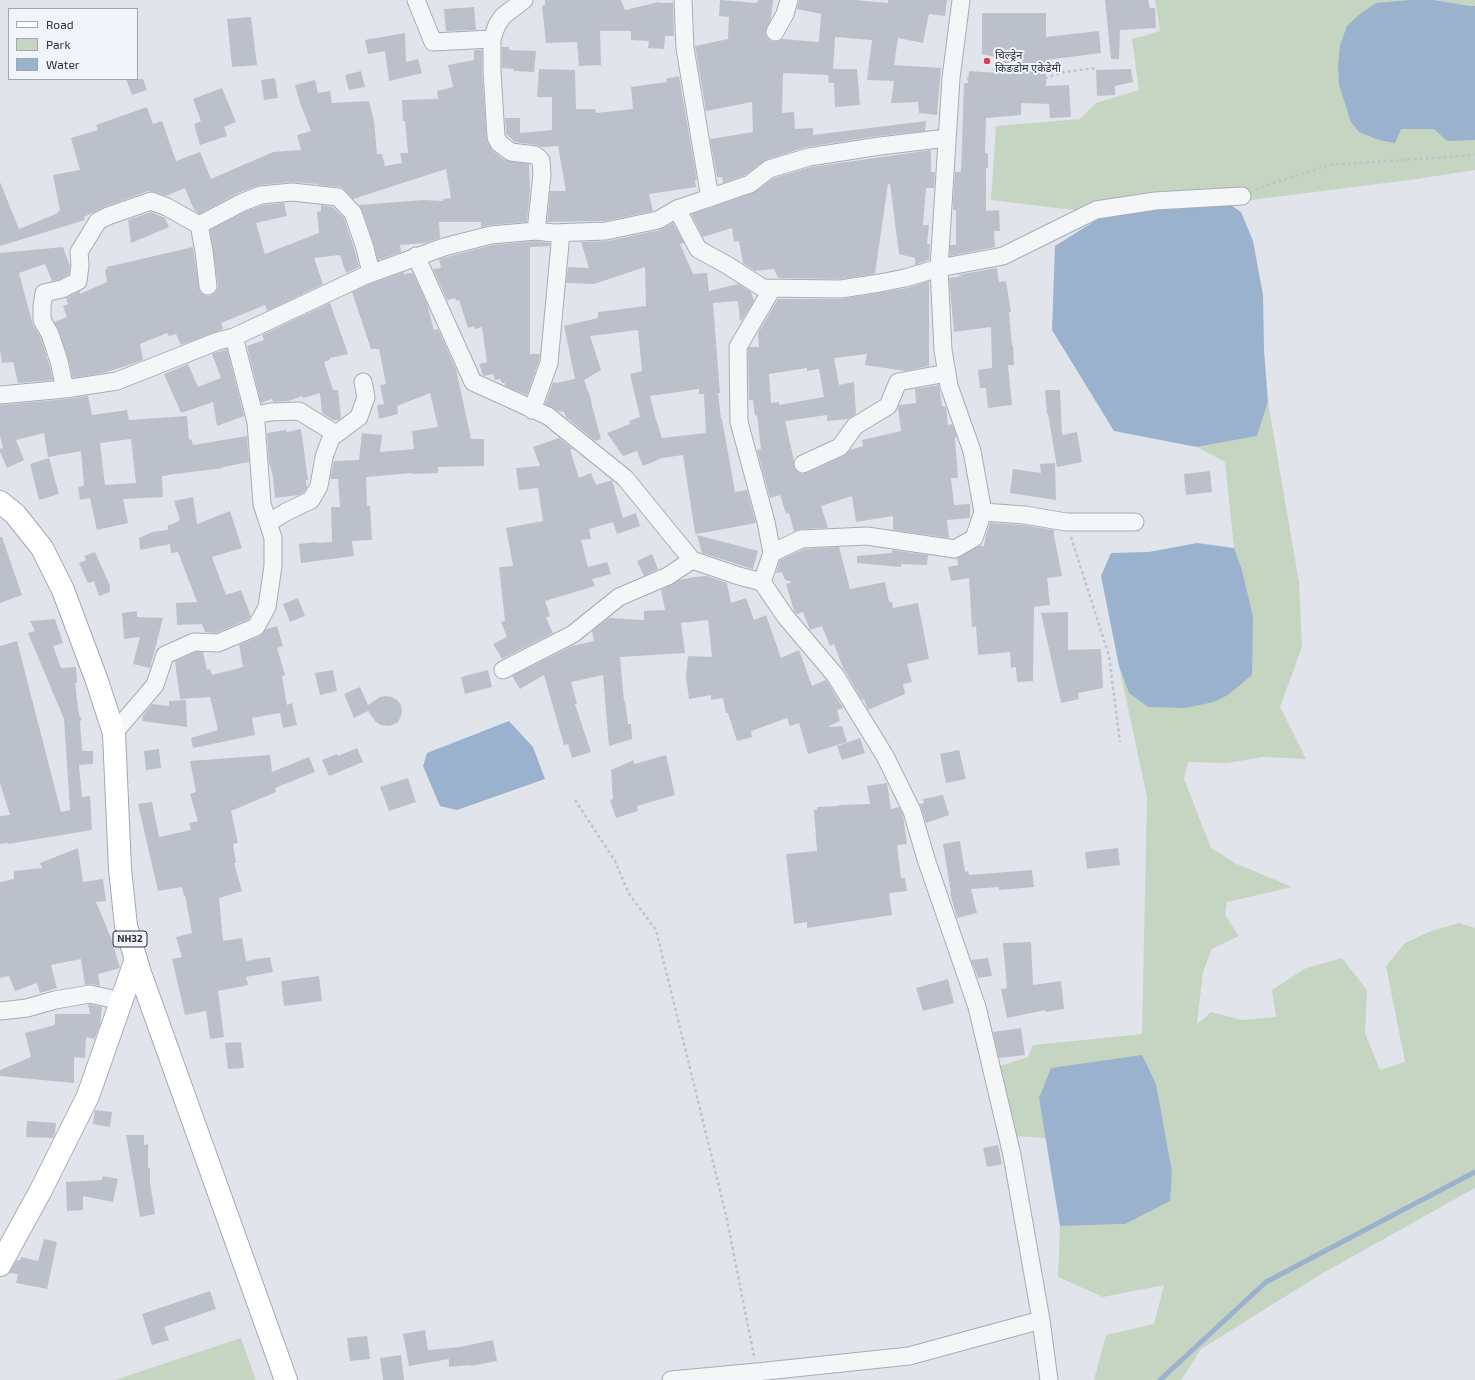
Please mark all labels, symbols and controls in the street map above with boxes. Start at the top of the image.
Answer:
legend [8,8,138,80]
text: Road [46,17,74,31]
text: Park [46,37,71,51]
place label: चिल्ड्रेन किङडोम एकेडेमी [995,48,1061,74]
marker: चिल्ड्रेन किङडोम एकेडेमी [982,56,992,66]
text: Water [46,57,80,71]
road number: NH32 [113,931,147,947]

